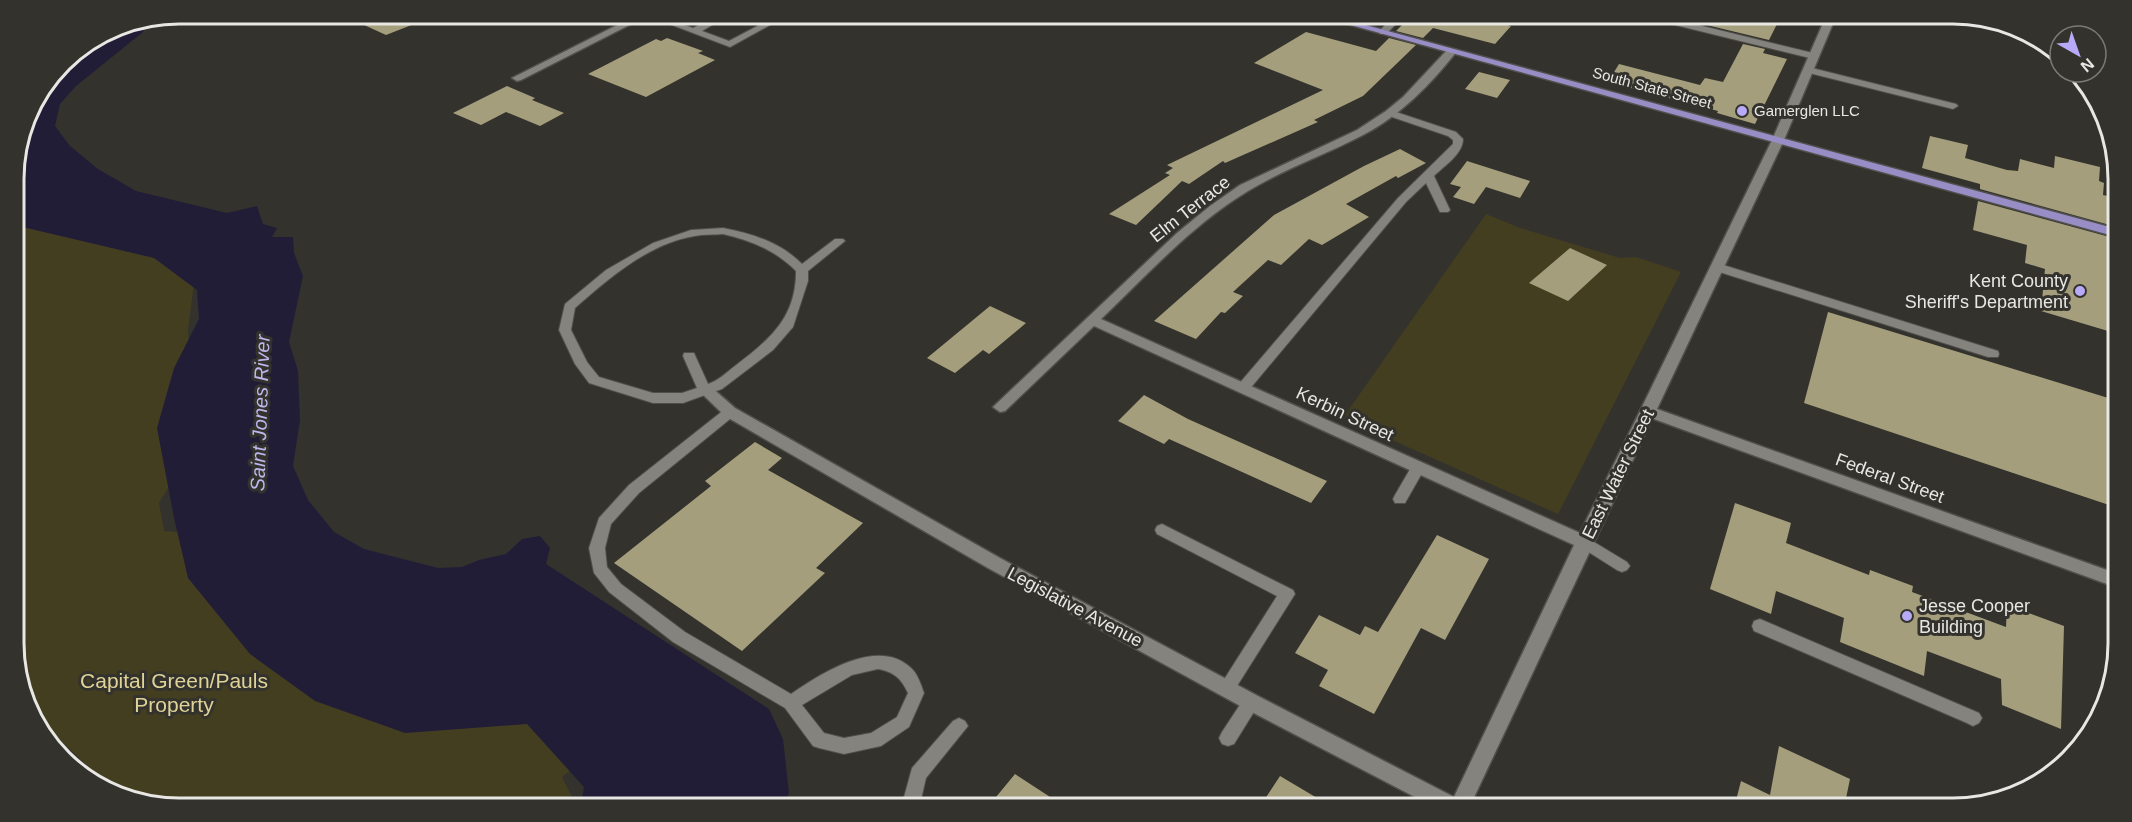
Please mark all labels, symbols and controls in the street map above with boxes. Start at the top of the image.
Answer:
north arrow [2048,24,2108,84]
text: N [2077,55,2097,75]
street label: South State Street [1591,63,1714,112]
place label: Gamerglen LLC [1754,102,1860,119]
marker: Gamerglen LLC [1735,104,1749,118]
street label: Elm Terrace [1146,172,1234,246]
place label: Kent County Sheriff's Department [1905,271,2068,312]
marker: Kent County Sheriff's Department [2073,284,2087,298]
water label: Saint Jones River [246,333,274,492]
street label: Kerbin Street [1293,383,1397,445]
street label: East Water Street [1578,406,1658,542]
street label: Federal Street [1833,449,1947,507]
street label: Legislative Avenue [1004,563,1146,651]
place label: Jesse Cooper Building [1919,596,2030,637]
marker: Jesse Cooper Building [1900,609,1914,623]
park label: Capital Green/Pauls Property [80,669,268,716]

